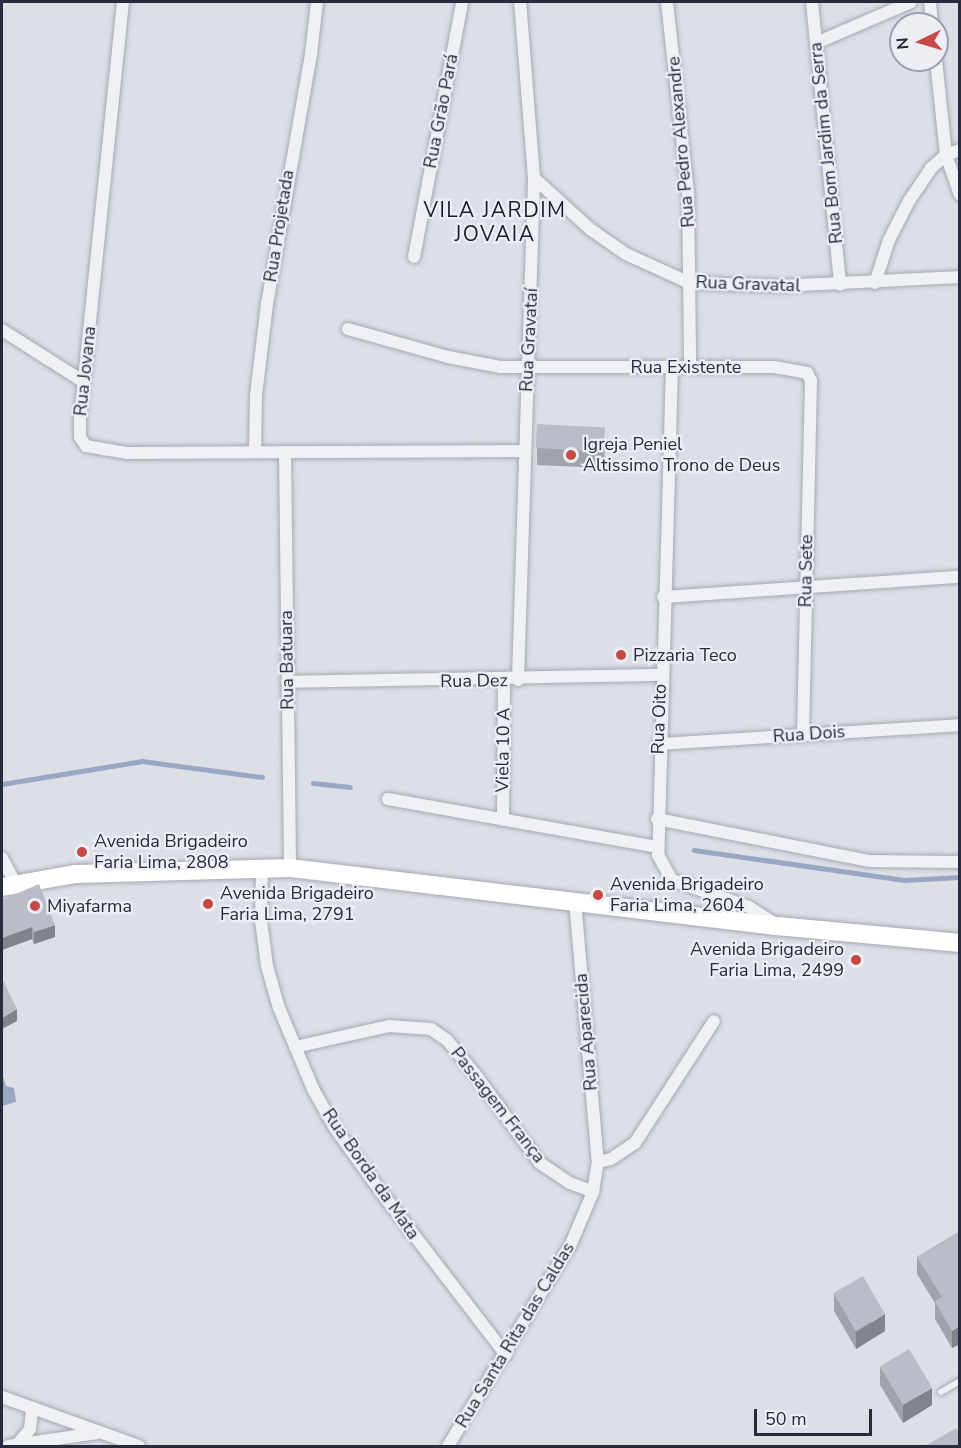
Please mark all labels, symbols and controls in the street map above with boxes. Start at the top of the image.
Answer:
north arrow [889,12,949,72]
text: N [892,36,915,50]
street label: Rua Bom Jardim da Serra [805,41,847,245]
street label: Rua Grão Pará [419,52,463,170]
street label: Rua Pedro Alexandre [663,56,699,228]
street label: Rua Projetada [259,168,299,284]
district label: VILA JARDIM JOVAIA [423,197,567,247]
street label: Rua Gravatal [695,271,801,297]
street label: Rua Gravataí [515,288,543,392]
street label: Rua Jovana [70,325,100,417]
street label: Rua Existente [631,356,741,378]
place label: Igreja Peniel Altissimo Trono de Deus [583,434,780,476]
marker: Igreja Peniel Altissimo Trono de Deus [564,448,578,462]
street label: Rua Sete [795,534,817,608]
street label: Rua Batuara [275,610,299,710]
place label: Pizzaria Teco [633,644,737,666]
marker: Pizzaria Teco [614,648,628,662]
street label: Rua Dez [440,670,508,692]
street label: Rua Oito [647,683,671,755]
street label: Viela 10 A [491,707,515,793]
street label: Rua Dois [772,721,846,747]
place label: Avenida Brigadeiro Faria Lima, 2808 [94,831,248,874]
marker: Avenida Brigadeiro Faria Lima, 2808 [75,845,89,859]
place label: Avenida Brigadeiro Faria Lima, 2604 [610,874,764,916]
place label: Avenida Brigadeiro Faria Lima, 2791 [220,883,374,926]
marker: Avenida Brigadeiro Faria Lima, 2604 [591,888,605,902]
place label: Miyafarma [47,895,132,917]
marker: Avenida Brigadeiro Faria Lima, 2791 [201,897,215,911]
marker: Miyafarma [28,899,42,913]
place label: Avenida Brigadeiro Faria Lima, 2499 [690,939,844,982]
marker: Avenida Brigadeiro Faria Lima, 2499 [849,953,863,967]
street label: Rua Aparecida [570,972,602,1092]
street label: Passagem França [446,1043,550,1167]
street label: Rua Borda da Mata [318,1104,424,1244]
street label: Rua Santa Rita das Caldas [451,1238,579,1432]
scale bar [757,1397,876,1435]
text: 50 m [765,1407,807,1431]

